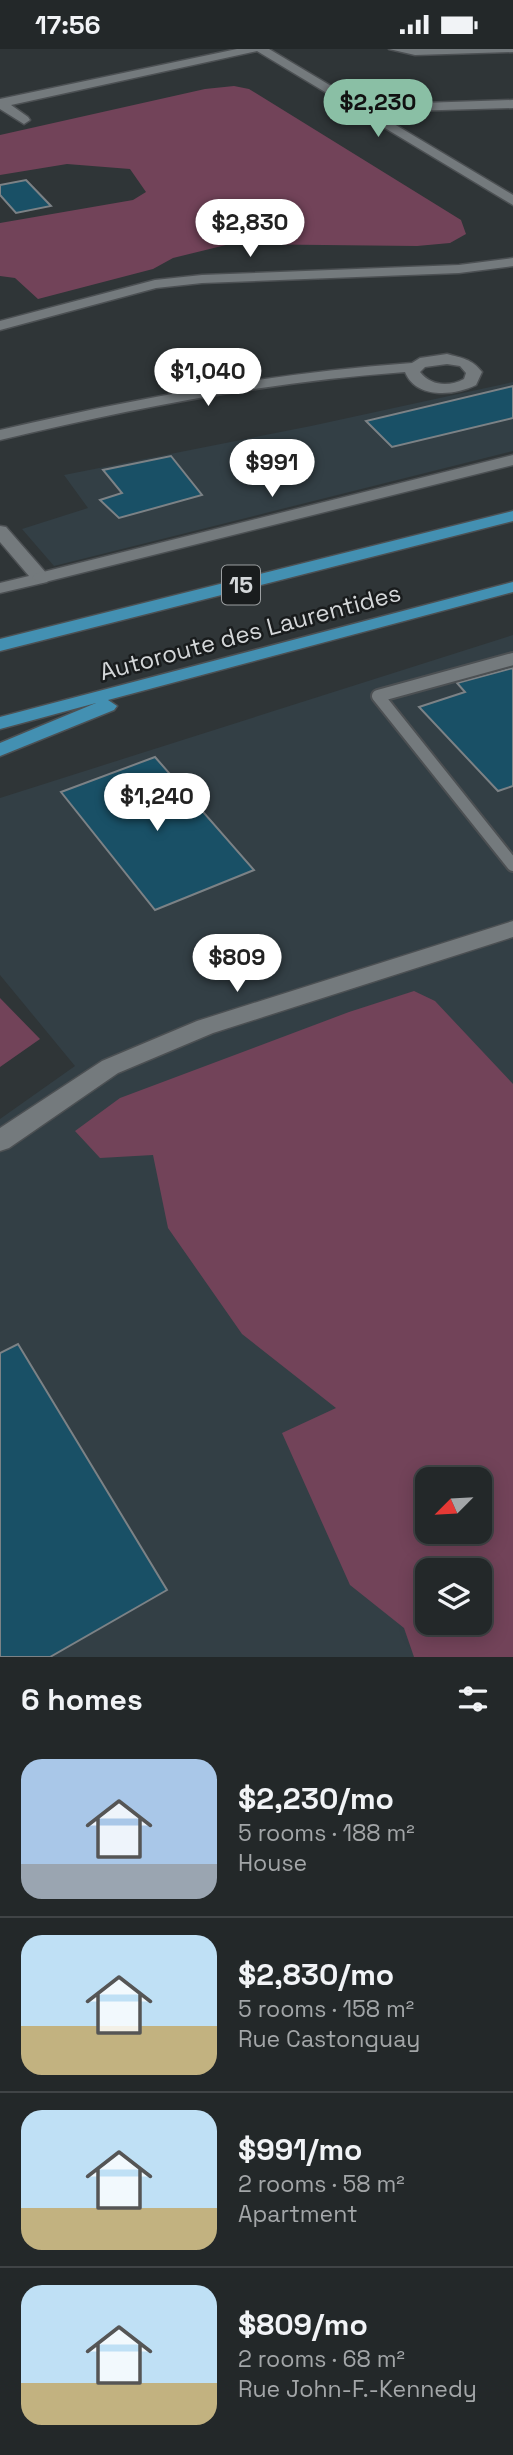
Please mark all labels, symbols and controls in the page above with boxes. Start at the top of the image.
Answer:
text: 17:56 [35,8,101,42]
pin: $2,230 [321,80,435,139]
text: $2,230 [340,87,416,117]
pin: $2,830 [193,199,307,259]
text: $2,830 [211,207,289,237]
pin: $1,040 [151,349,265,408]
text: $1,040 [170,356,246,386]
pin: $991 [231,440,313,499]
text: $991 [246,447,298,477]
road number: 15 [222,565,260,605]
street label: Autoroute des Laurentides [96,577,404,687]
pin: $1,240 [100,773,214,833]
text: $1,240 [120,781,194,811]
pin: $809 [196,935,278,994]
text: $809 [209,942,265,972]
north arrow [415,1467,492,1543]
map controls [415,1467,492,1635]
button: layers [415,1558,492,1635]
text: 6 homes [21,1680,143,1719]
icon: filters [454,1680,492,1718]
text: $2,230/mo [238,1779,394,1818]
icon: home [77,1787,161,1871]
text: 5 rooms · 188 m² [238,1818,415,1848]
text: House [238,1848,307,1878]
text: $2,830/mo [238,1955,394,1994]
icon: home [77,1963,161,2047]
text: 5 rooms · 158 m² [238,1994,414,2024]
text: Rue Castonguay [238,2024,420,2054]
text: $991/mo [238,2130,362,2169]
icon: home [77,2138,161,2222]
text: 2 rooms · 58 m² [238,2169,405,2199]
text: Apartment [238,2199,358,2229]
text: $809/mo [238,2305,368,2344]
icon: home [77,2313,161,2397]
text: 2 rooms · 68 m² [238,2344,405,2374]
text: Rue John-F.-Kennedy [238,2374,477,2404]

